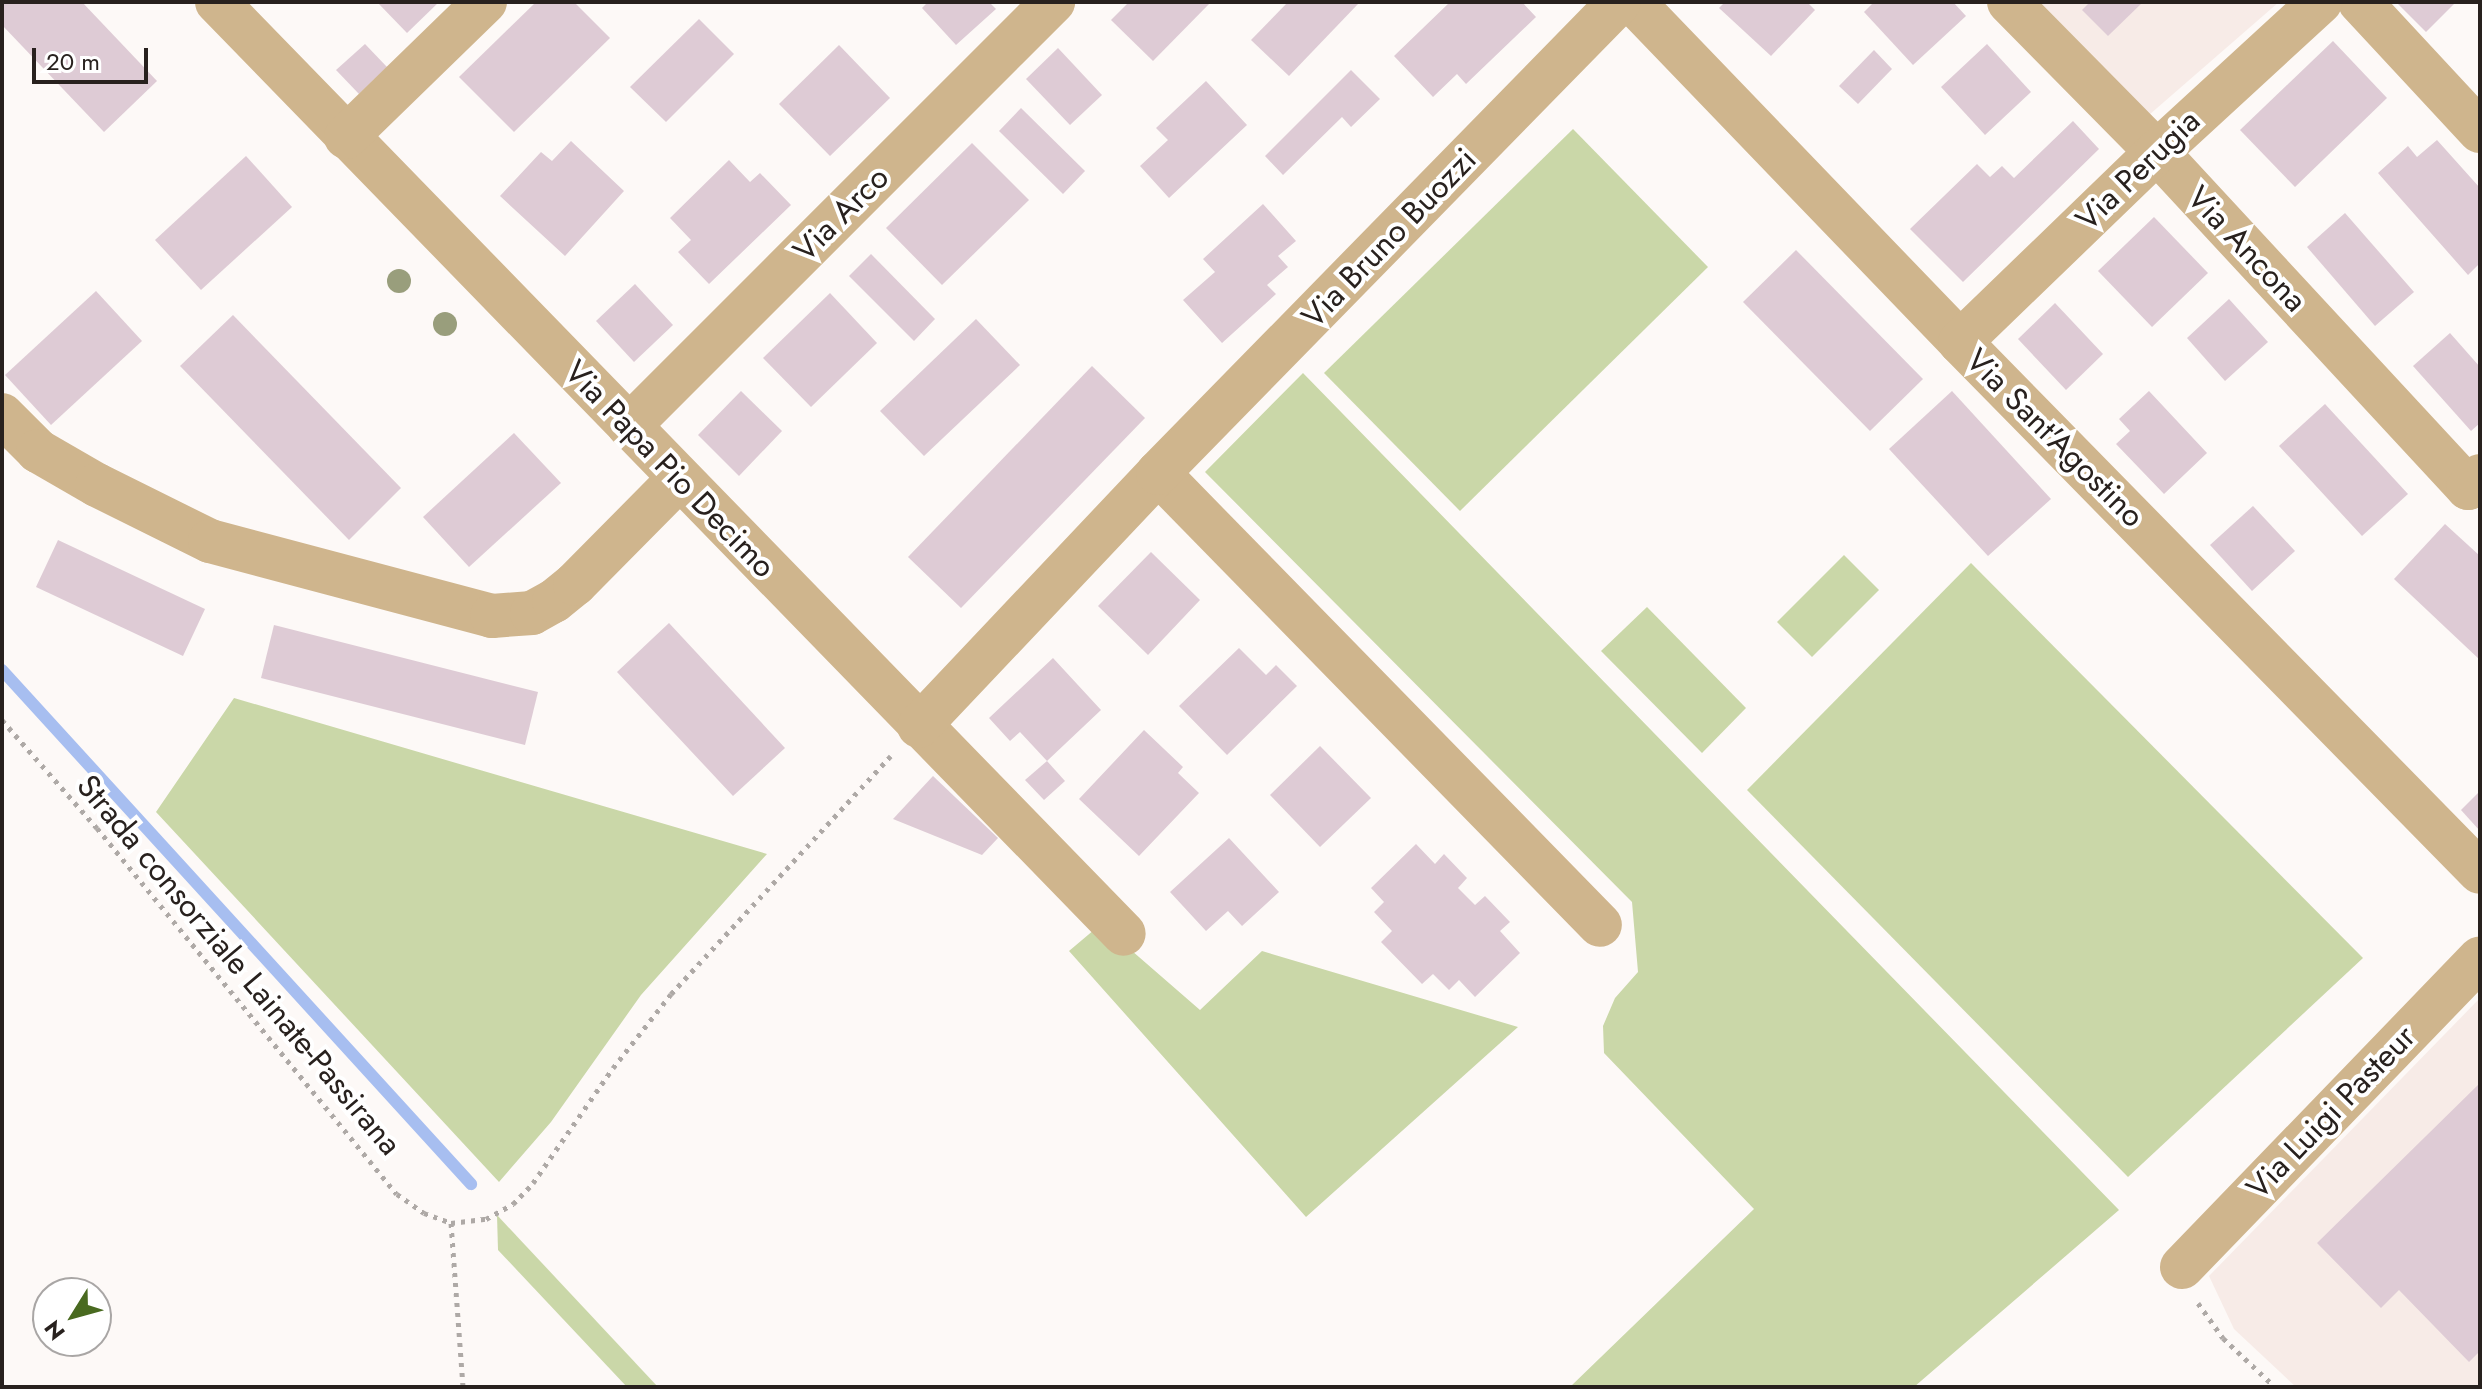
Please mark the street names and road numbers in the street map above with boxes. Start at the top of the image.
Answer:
street label: Via Perugia [2068,102,2208,238]
street label: Via Bruno Buozzi [1294,140,1484,336]
street label: Via Arco [785,158,897,270]
street label: Via Ancona [2179,178,2315,320]
street label: Via Sant'Agostino [1958,341,2152,535]
street label: Via Papa Pio Decimo [557,352,783,586]
street label: Strada consorziale Lainate-Passirana [69,767,409,1163]
street label: Via Luigi Pasteur [2239,1017,2423,1207]

